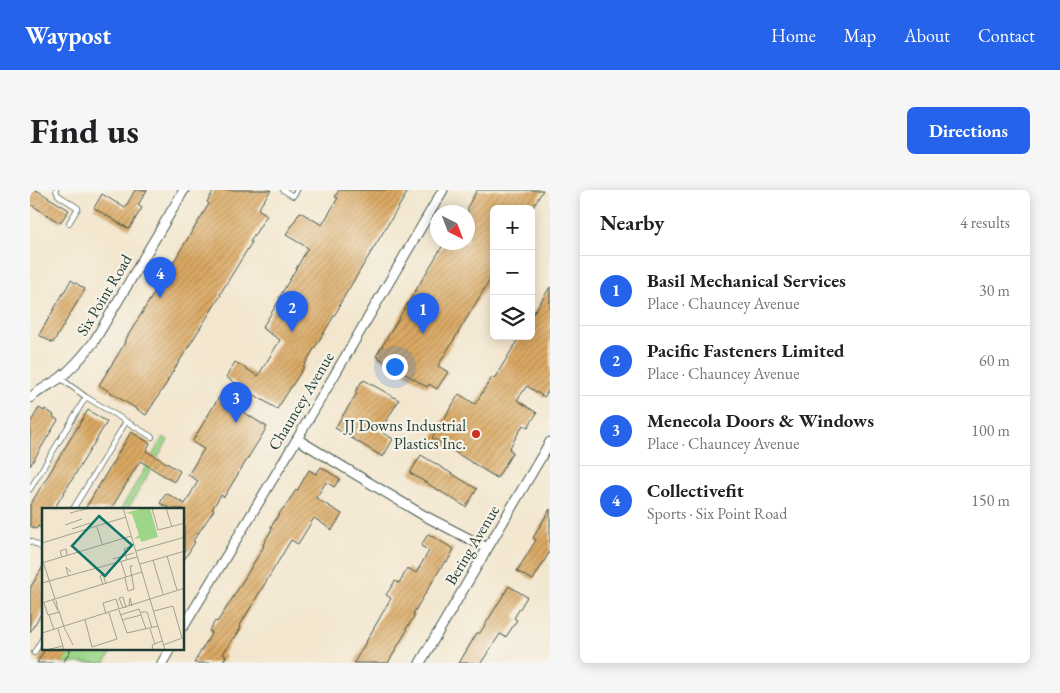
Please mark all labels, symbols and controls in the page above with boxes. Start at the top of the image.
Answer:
text: Waypost [25,20,111,51]
text: Home [771,24,816,47]
text: Map [844,24,876,47]
text: About [904,24,950,47]
text: Contact [978,24,1035,47]
button: Directions [907,107,1030,154]
text: Find us [30,108,139,153]
north arrow [430,205,475,250]
map controls [490,205,535,340]
button: + [490,205,535,250]
text: Nearby [600,209,664,236]
text: 4 results [960,212,1010,233]
street label: Six Point Road [71,250,137,340]
button: − [490,250,535,295]
pin: 4 [144,257,176,298]
text: Basil Mechanical Services [647,268,846,293]
text: 1 [612,280,620,301]
text: 30 m [979,280,1010,301]
pin: 2 [276,291,308,332]
pin: 1 [407,293,439,334]
text: Place · Chauncey Avenue [647,293,800,314]
button: layers [490,295,535,340]
text: Pacific Fasteners Limited [647,338,845,363]
street label: Chauncey Avenue [263,348,339,454]
text: 2 [612,350,620,371]
text: 60 m [979,350,1010,371]
your location [382,354,408,380]
text: Place · Chauncey Avenue [647,363,800,384]
pin: 3 [220,382,252,423]
text: Menecola Doors & Windows [647,408,874,433]
place label: JJ Downs Industrial Plastics Inc. [342,415,466,454]
text: 3 [612,420,620,441]
text: 100 m [971,420,1010,441]
marker: JJ Downs Industrial Plastics Inc. [470,428,482,440]
text: Place · Chauncey Avenue [647,433,800,454]
text: Collectivefit [647,478,744,503]
text: 4 [612,490,620,511]
text: 150 m [971,490,1010,511]
street label: Bering Avenue [440,501,504,589]
text: Sports · Six Point Road [647,503,787,524]
inset map [42,508,185,650]

